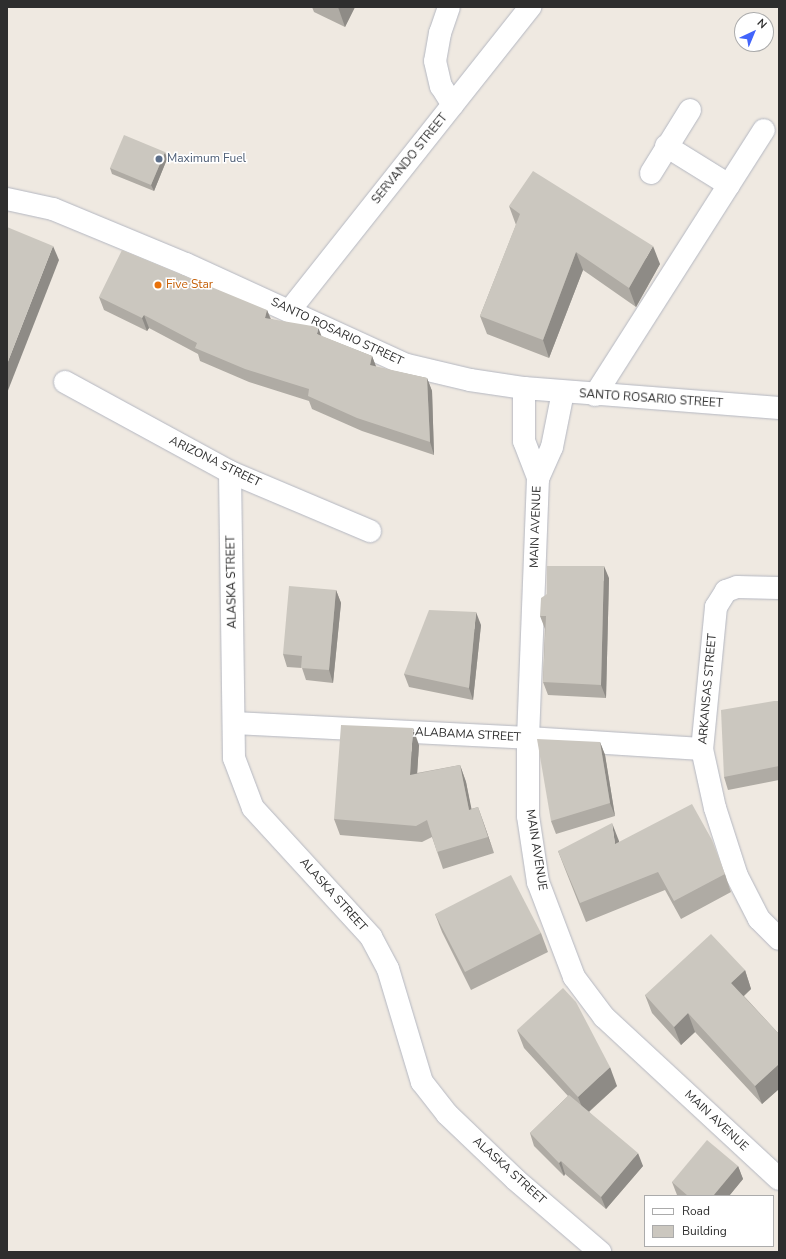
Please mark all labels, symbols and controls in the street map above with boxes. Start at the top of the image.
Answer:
north arrow [734,12,774,52]
text: N [754,15,770,32]
street label: SERVANDO STREET [369,111,451,207]
place label: Maximum Fuel [167,152,246,166]
marker: Maximum Fuel [154,154,164,164]
place label: Five Star [166,278,213,292]
marker: Five Star [153,280,163,290]
street label: SANTO ROSARIO STREET [269,295,405,369]
street label: SANTO ROSARIO STREET [579,387,723,411]
street label: ARIZONA STREET [167,434,263,490]
street label: MAIN AVENUE [527,486,545,568]
street label: ALASKA STREET [224,535,240,629]
street label: ARKANSAS STREET [696,633,720,745]
street label: ALABAMA STREET [415,725,521,745]
street label: MAIN AVENUE [522,808,550,892]
street label: ALASKA STREET [296,855,370,935]
street label: MAIN AVENUE [681,1088,751,1154]
street label: ALASKA STREET [469,1134,549,1208]
legend [644,1195,774,1247]
text: Road [682,1203,710,1219]
text: Building [682,1223,727,1239]

